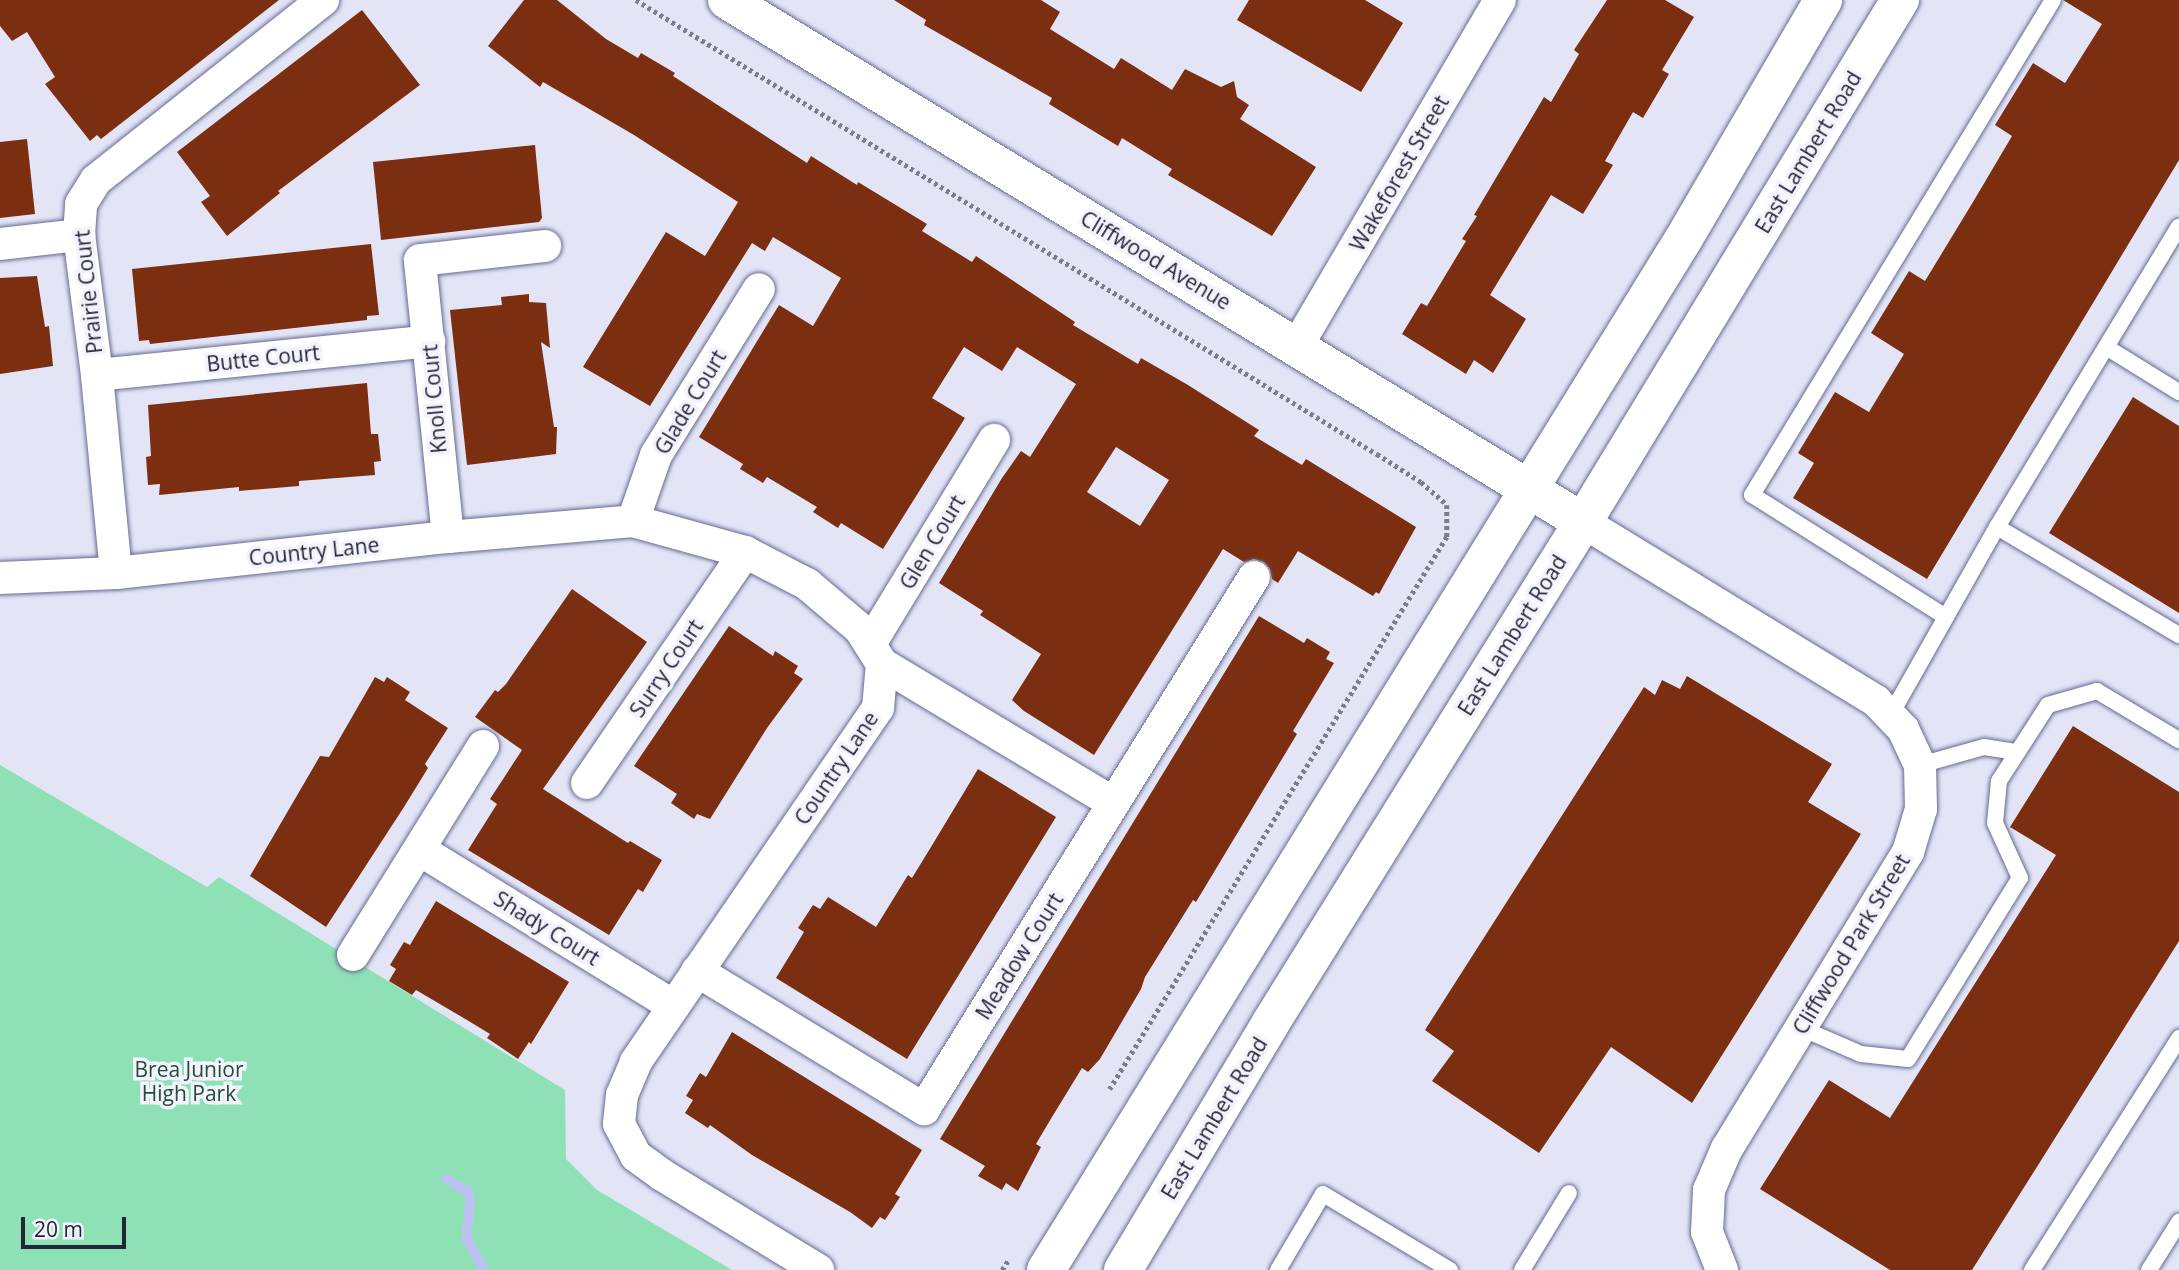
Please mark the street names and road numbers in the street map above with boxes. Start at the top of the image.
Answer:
street label: East Lambert Road [1750,66,1866,238]
street label: Wakeforest Street [1344,91,1454,255]
street label: Cliffwood Avenue [1076,205,1236,315]
street label: Prairie Court [69,229,107,355]
street label: Butte Court [205,340,321,376]
street label: Knoll Court [417,343,451,455]
street label: Glade Court [649,345,731,459]
street label: Glen Court [894,490,970,594]
street label: Country Lane [248,532,380,570]
street label: East Lambert Road [1452,550,1572,720]
street label: Surry Court [624,614,708,722]
street label: Country Lane [789,707,883,829]
street label: Cliffwood Park Street [1787,849,1915,1039]
street label: Shady Court [490,886,604,970]
street label: Meadow Court [970,888,1068,1024]
street label: East Lambert Road [1156,1032,1272,1204]

